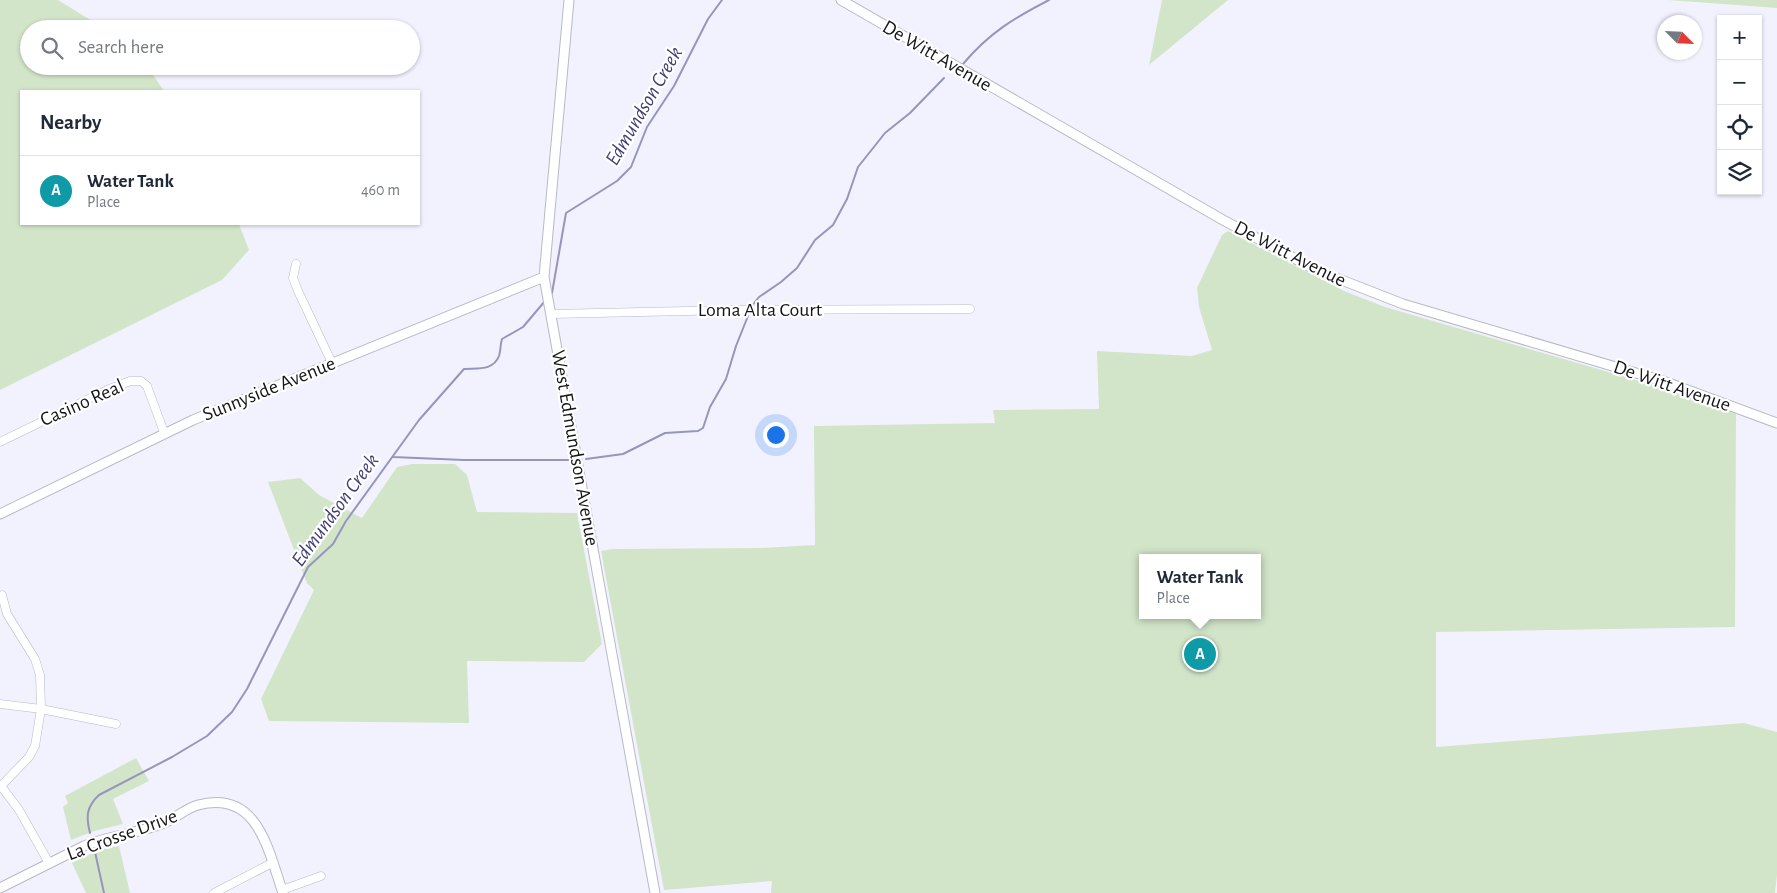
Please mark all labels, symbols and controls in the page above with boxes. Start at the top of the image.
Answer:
north arrow [1657,15,1702,60]
map controls [1717,15,1762,195]
button: + [1717,15,1762,60]
street label: De Witt Avenue [879,17,995,95]
search box [20,20,420,75]
icon: search [38,34,66,62]
text: Search here [78,38,164,57]
water label: Edmundson Creek [602,43,687,169]
button: − [1717,60,1762,105]
button: locate [1717,105,1762,150]
text: Nearby [40,112,101,133]
button: layers [1717,150,1762,195]
text: Water Tank [87,172,174,191]
text: A [51,182,61,198]
text: 460 m [361,182,400,198]
text: Place [87,194,120,210]
street label: De Witt Avenue [1231,217,1349,291]
street label: Loma Alta Court [698,300,823,320]
street label: West Edmundson Avenue [548,349,602,547]
street label: Sunnyside Avenue [200,353,338,425]
street label: De Witt Avenue [1611,357,1733,415]
street label: Casino Real [37,376,127,430]
your location [763,422,789,448]
water label: Edmundson Creek [287,450,383,570]
popup [1139,554,1261,619]
text: Water Tank [1157,568,1243,587]
text: Place [1157,590,1190,606]
pin: A [1184,635,1216,673]
street label: La Crosse Drive [64,806,180,864]

